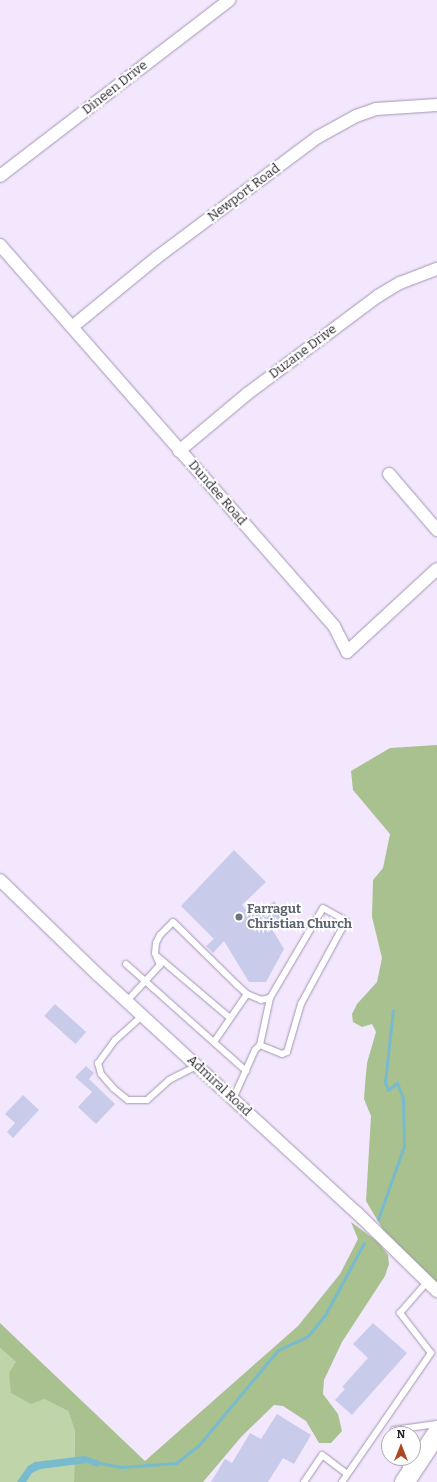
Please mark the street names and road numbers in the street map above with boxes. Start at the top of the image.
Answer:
street label: Dineen Drive [79,58,151,118]
street label: Newport Road [205,161,283,225]
street label: Duzane Drive [266,322,340,382]
street label: Dundee Road [185,457,249,529]
street label: Admiral Road [184,1052,254,1120]

